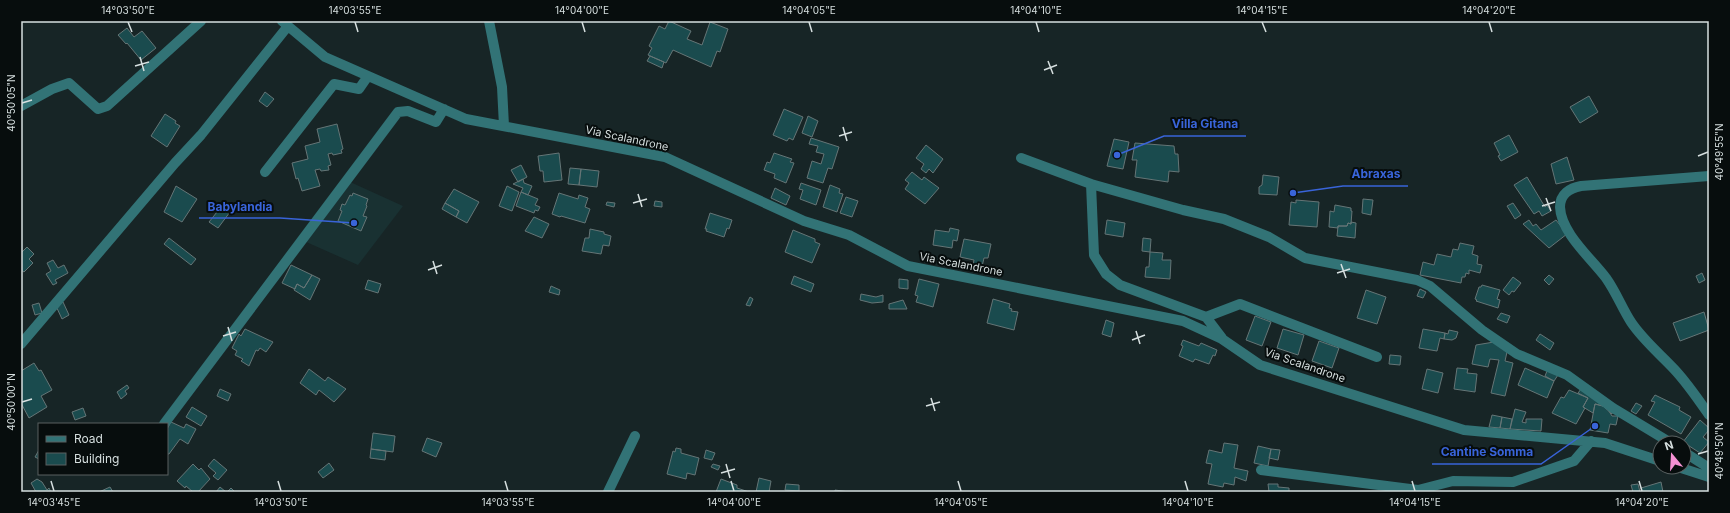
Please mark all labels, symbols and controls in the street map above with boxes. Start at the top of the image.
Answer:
text: 14°03'50"E [101,4,155,16]
text: 14°03'55"E [328,4,382,16]
text: 14°04'00"E [555,4,609,16]
text: 14°04'05"E [782,4,836,16]
text: 14°04'10"E [1010,4,1062,16]
text: 14°04'15"E [1236,4,1288,16]
text: 14°04'20"E [1462,4,1516,16]
text: 40°50'05"N [5,74,17,132]
callout: Villa Gitana [1164,112,1246,136]
text: Villa Gitana [1172,116,1238,131]
street label: Via Scalandrone [584,122,670,154]
text: 40°49'55"N [1713,124,1725,180]
callout: Abraxas [1343,162,1408,186]
text: Abraxas [1352,166,1401,181]
callout: Babylandia [199,194,280,218]
text: Babylandia [208,199,273,214]
street label: Via Scalandrone [918,249,1004,279]
street label: Via Scalandrone [1263,345,1347,385]
text: 40°50'00"N [5,373,17,431]
text: 40°49'50"N [1713,422,1725,480]
legend [38,423,168,475]
text: Road [74,431,103,446]
north arrow [1652,435,1692,475]
text: N [1663,438,1675,453]
callout: Cantine Somma [1432,440,1541,464]
text: Cantine Somma [1441,444,1533,459]
text: Building [74,451,119,466]
text: 14°03'45"E [28,496,80,508]
text: 14°03'50"E [254,496,308,508]
text: 14°03'55"E [481,496,535,508]
text: 14°04'00"E [707,496,761,508]
text: 14°04'05"E [934,496,988,508]
text: 14°04'10"E [1162,496,1214,508]
text: 14°04'15"E [1389,496,1441,508]
text: 14°04'20"E [1615,496,1669,508]

